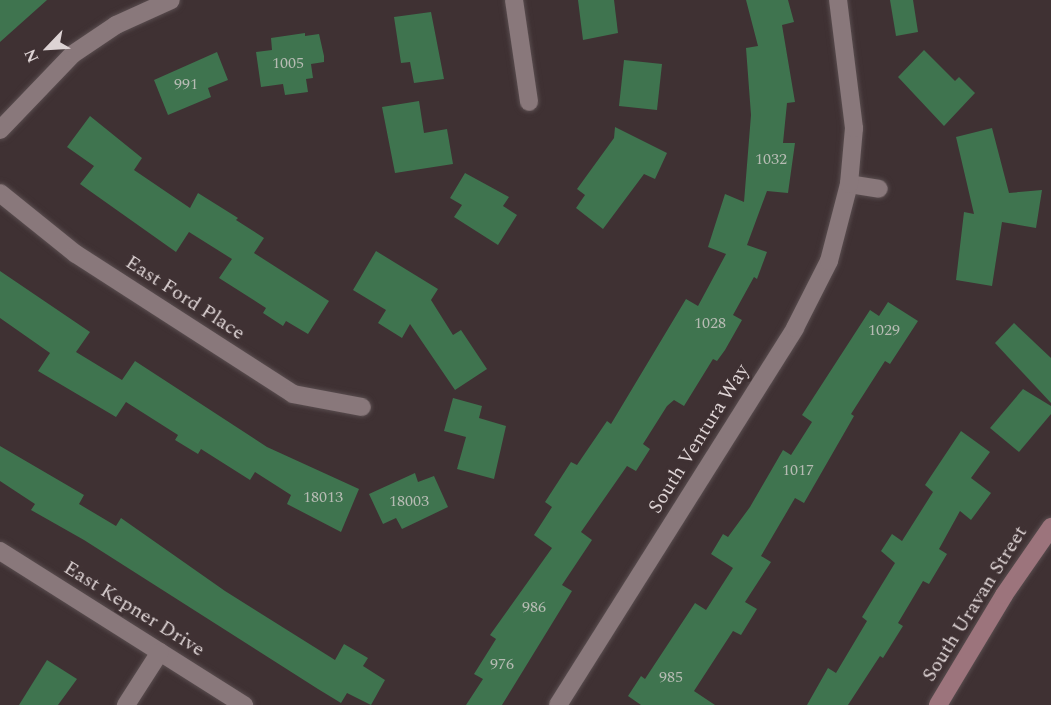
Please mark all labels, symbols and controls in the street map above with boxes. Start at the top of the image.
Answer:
north arrow [18,18,78,78]
text: N [18,45,45,67]
house number: 1005 [272,53,304,73]
house number: 991 [174,74,198,94]
house number: 1032 [755,149,787,169]
street label: East Ford Place [121,250,249,346]
house number: 1028 [694,313,726,333]
house number: 1029 [868,320,900,340]
street label: South Ventura Way [643,360,755,518]
house number: 1017 [782,460,814,480]
house number: 18013 [303,487,343,507]
house number: 18003 [389,491,429,511]
street label: South Uravan Street [917,522,1033,686]
street label: East Kepner Drive [59,556,209,662]
house number: 986 [522,597,546,617]
house number: 976 [490,654,514,674]
house number: 985 [659,667,683,687]

